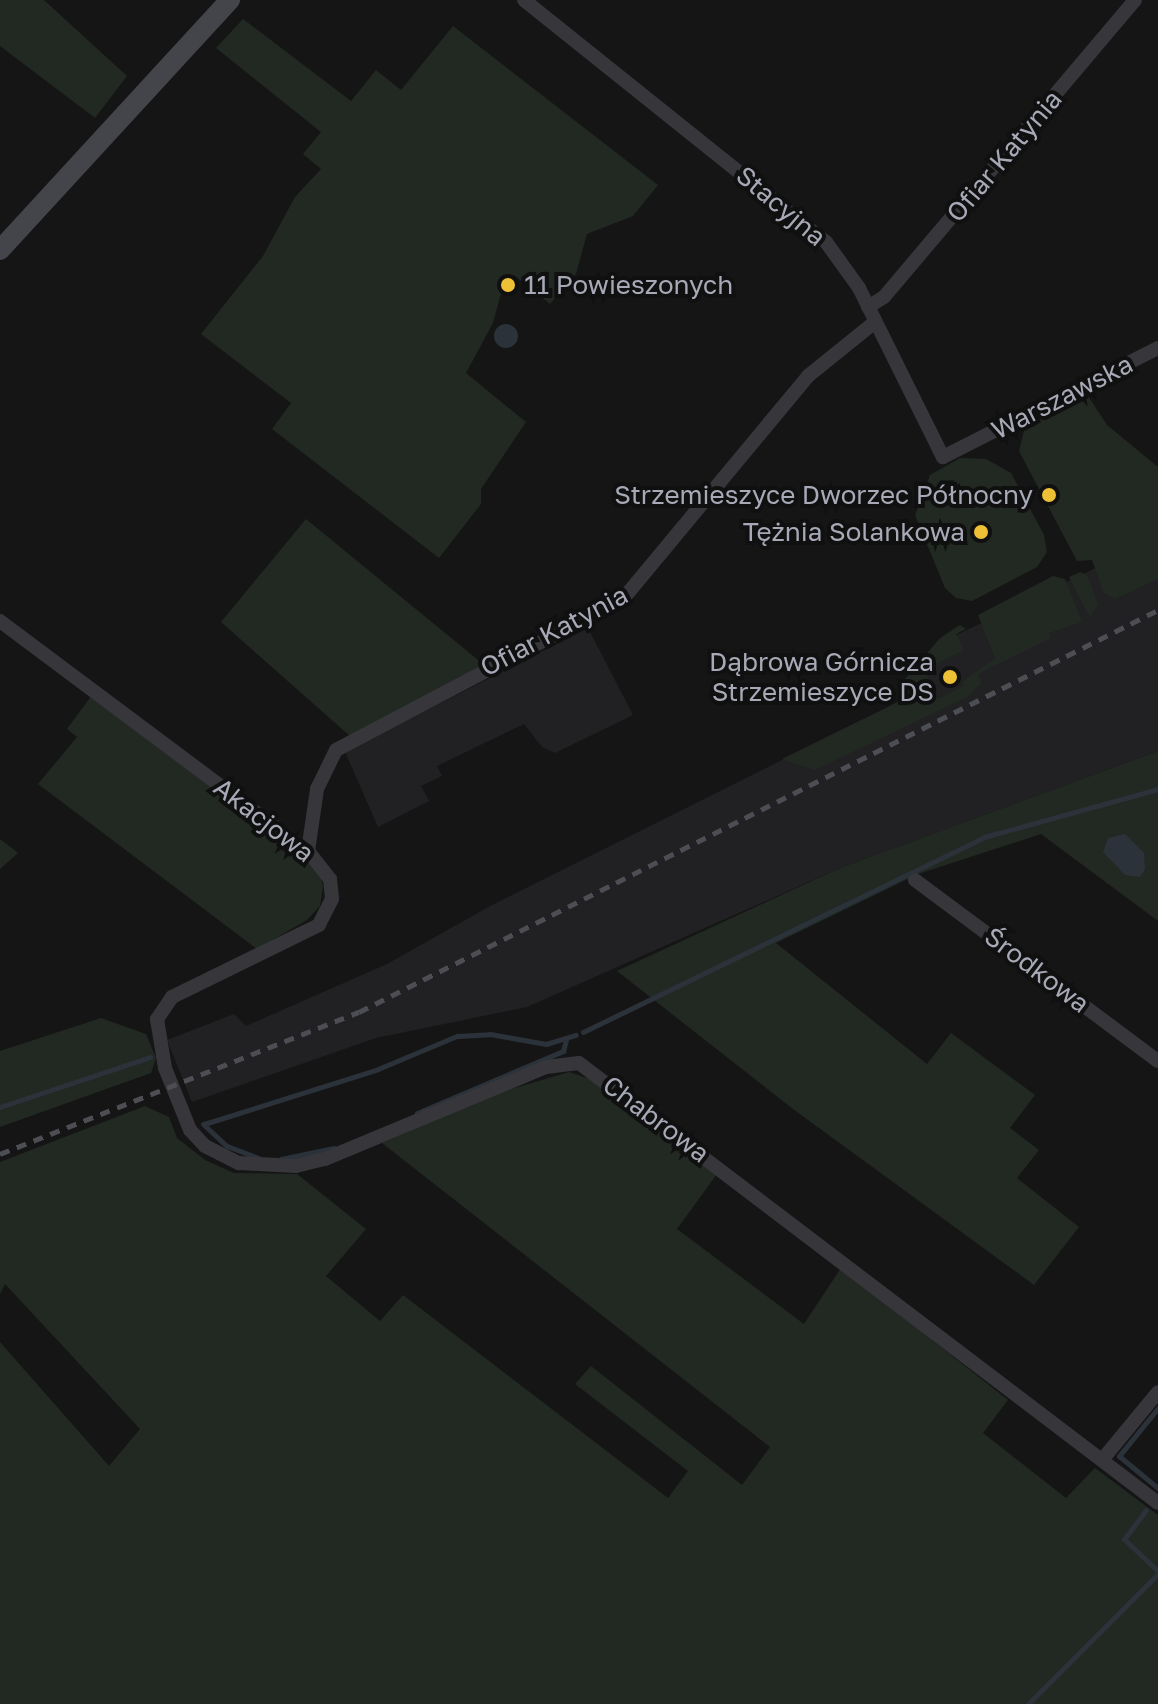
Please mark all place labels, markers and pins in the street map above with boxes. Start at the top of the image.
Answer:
place label: 11 Powieszonych [524,269,733,301]
marker: 11 Powieszonych [499,276,517,294]
place label: Strzemieszyce Dworzec Północny [614,479,1033,511]
marker: Strzemieszyce Dworzec Północny [1040,486,1058,504]
place label: Tężnia Solankowa [743,516,965,548]
marker: Tężnia Solankowa [972,523,990,541]
place label: Dąbrowa Górnicza Strzemieszyce DS [709,646,934,708]
marker: Dąbrowa Górnicza Strzemieszyce DS [941,668,959,686]

